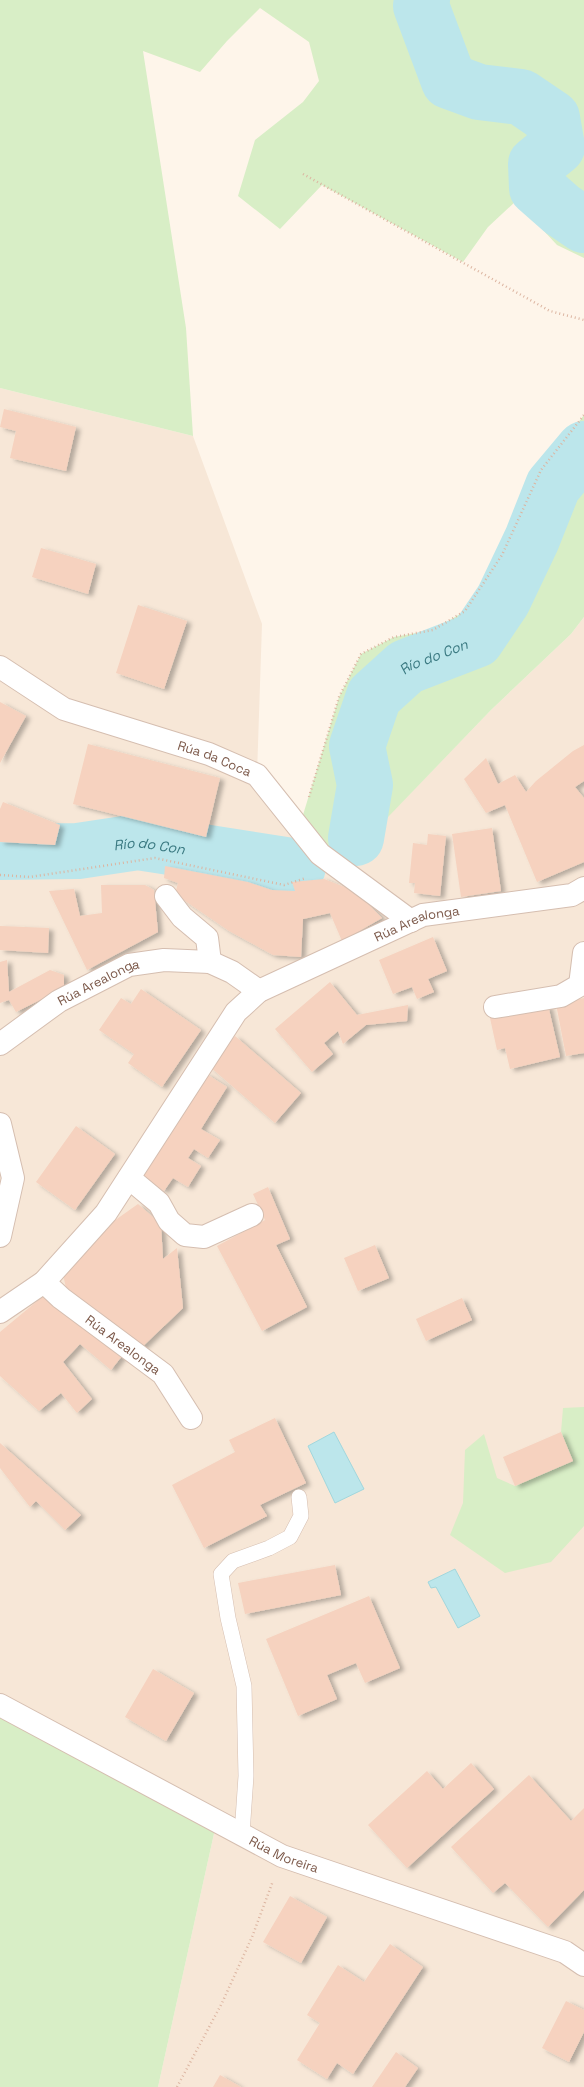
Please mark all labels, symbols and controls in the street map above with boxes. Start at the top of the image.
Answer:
water label: Río do Con [395,635,471,678]
street label: Rúa da Coca [176,736,255,780]
water label: Río do Con [112,833,187,858]
street label: Rúa Arealonga [371,902,461,945]
street label: Rúa Arealonga [54,955,141,1009]
street label: Rúa Arealonga [82,1311,165,1378]
street label: Rúa Moreira [246,1832,321,1876]

